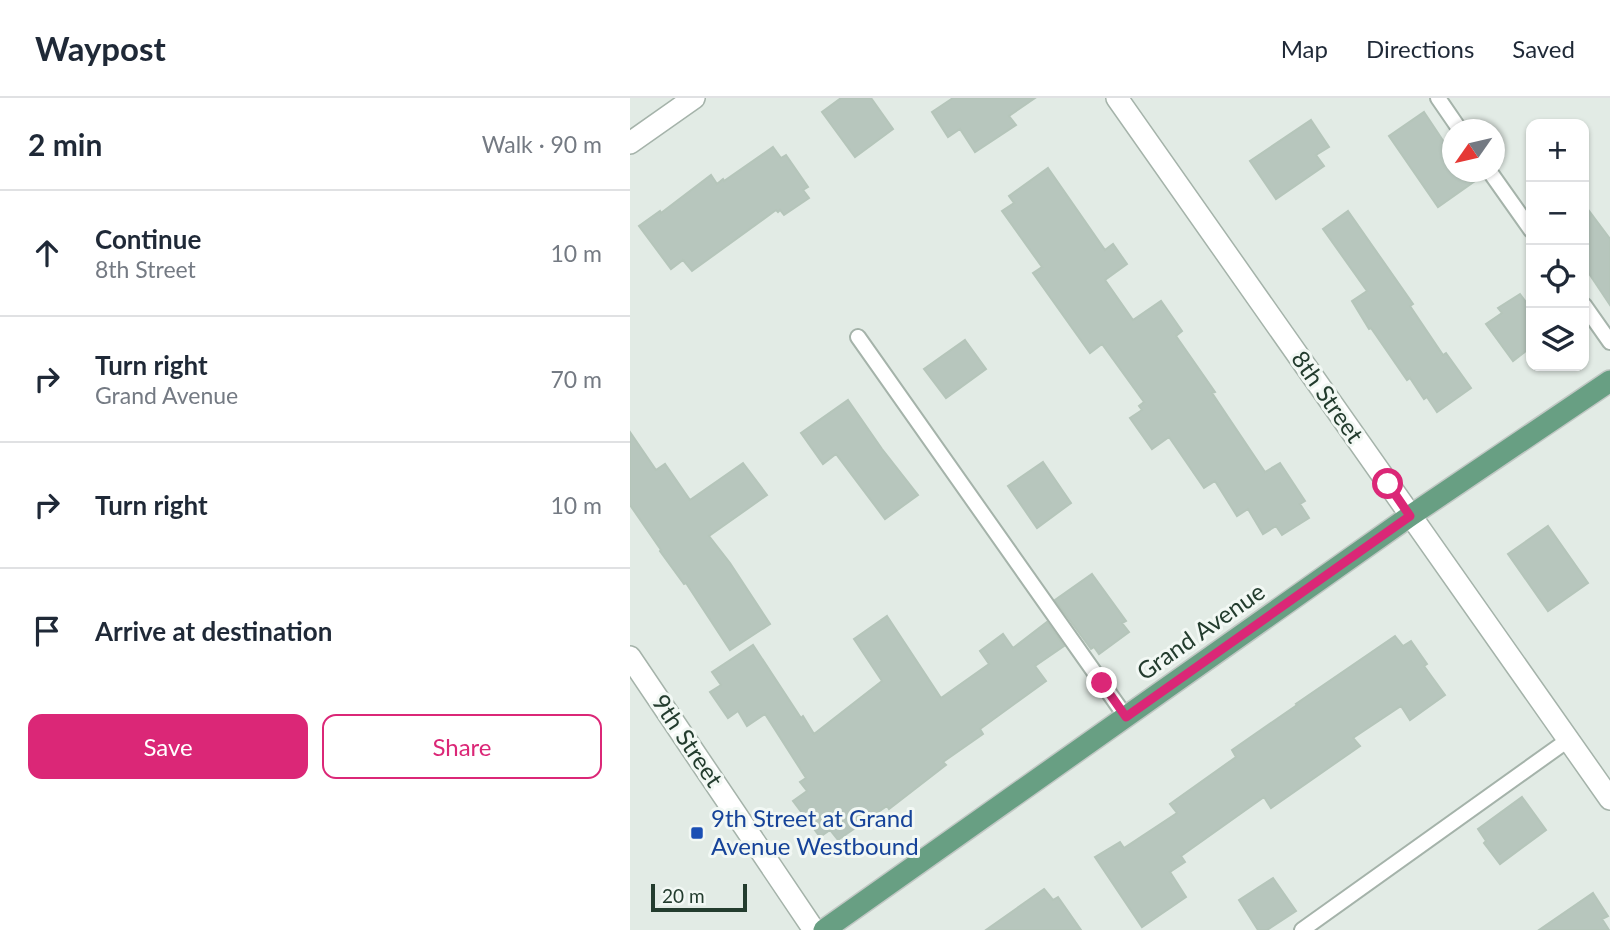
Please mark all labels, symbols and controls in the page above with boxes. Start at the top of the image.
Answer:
text: Waypost [35,28,166,68]
text: Map [1281,34,1328,63]
text: Directions [1366,34,1474,63]
text: Saved [1512,34,1575,63]
north arrow [1442,119,1505,182]
map controls [1526,119,1589,371]
button: + [1526,119,1589,182]
text: 2 min [28,126,102,162]
text: Walk · 90 m [482,130,602,158]
button: − [1526,182,1589,245]
text: Continue [95,223,201,255]
icon: ahead [28,234,66,272]
text: 10 m [551,239,602,267]
button: locate [1526,245,1589,308]
text: 8th Street [95,255,196,283]
button: layers [1526,308,1589,371]
street label: 8th Street [1286,345,1371,448]
text: Turn right [95,349,208,381]
icon: right [28,360,66,398]
text: 70 m [551,365,602,393]
text: Grand Avenue [95,381,238,409]
route start [1372,468,1403,499]
icon: right [28,486,66,524]
text: Turn right [95,489,208,521]
text: 10 m [551,491,602,519]
street label: Grand Avenue [1131,576,1270,686]
icon: arrive [28,612,66,650]
text: Arrive at destination [95,615,332,647]
route end [1086,667,1117,698]
street label: 9th Street [647,688,730,792]
button: Save [28,714,308,779]
button: Share [322,714,602,779]
place label: 9th Street at Grand Avenue Westbound [711,803,919,860]
marker: 9th Street at Grand Avenue Westbound [689,825,705,841]
scale bar [651,881,747,913]
text: 20 m [662,884,705,907]

